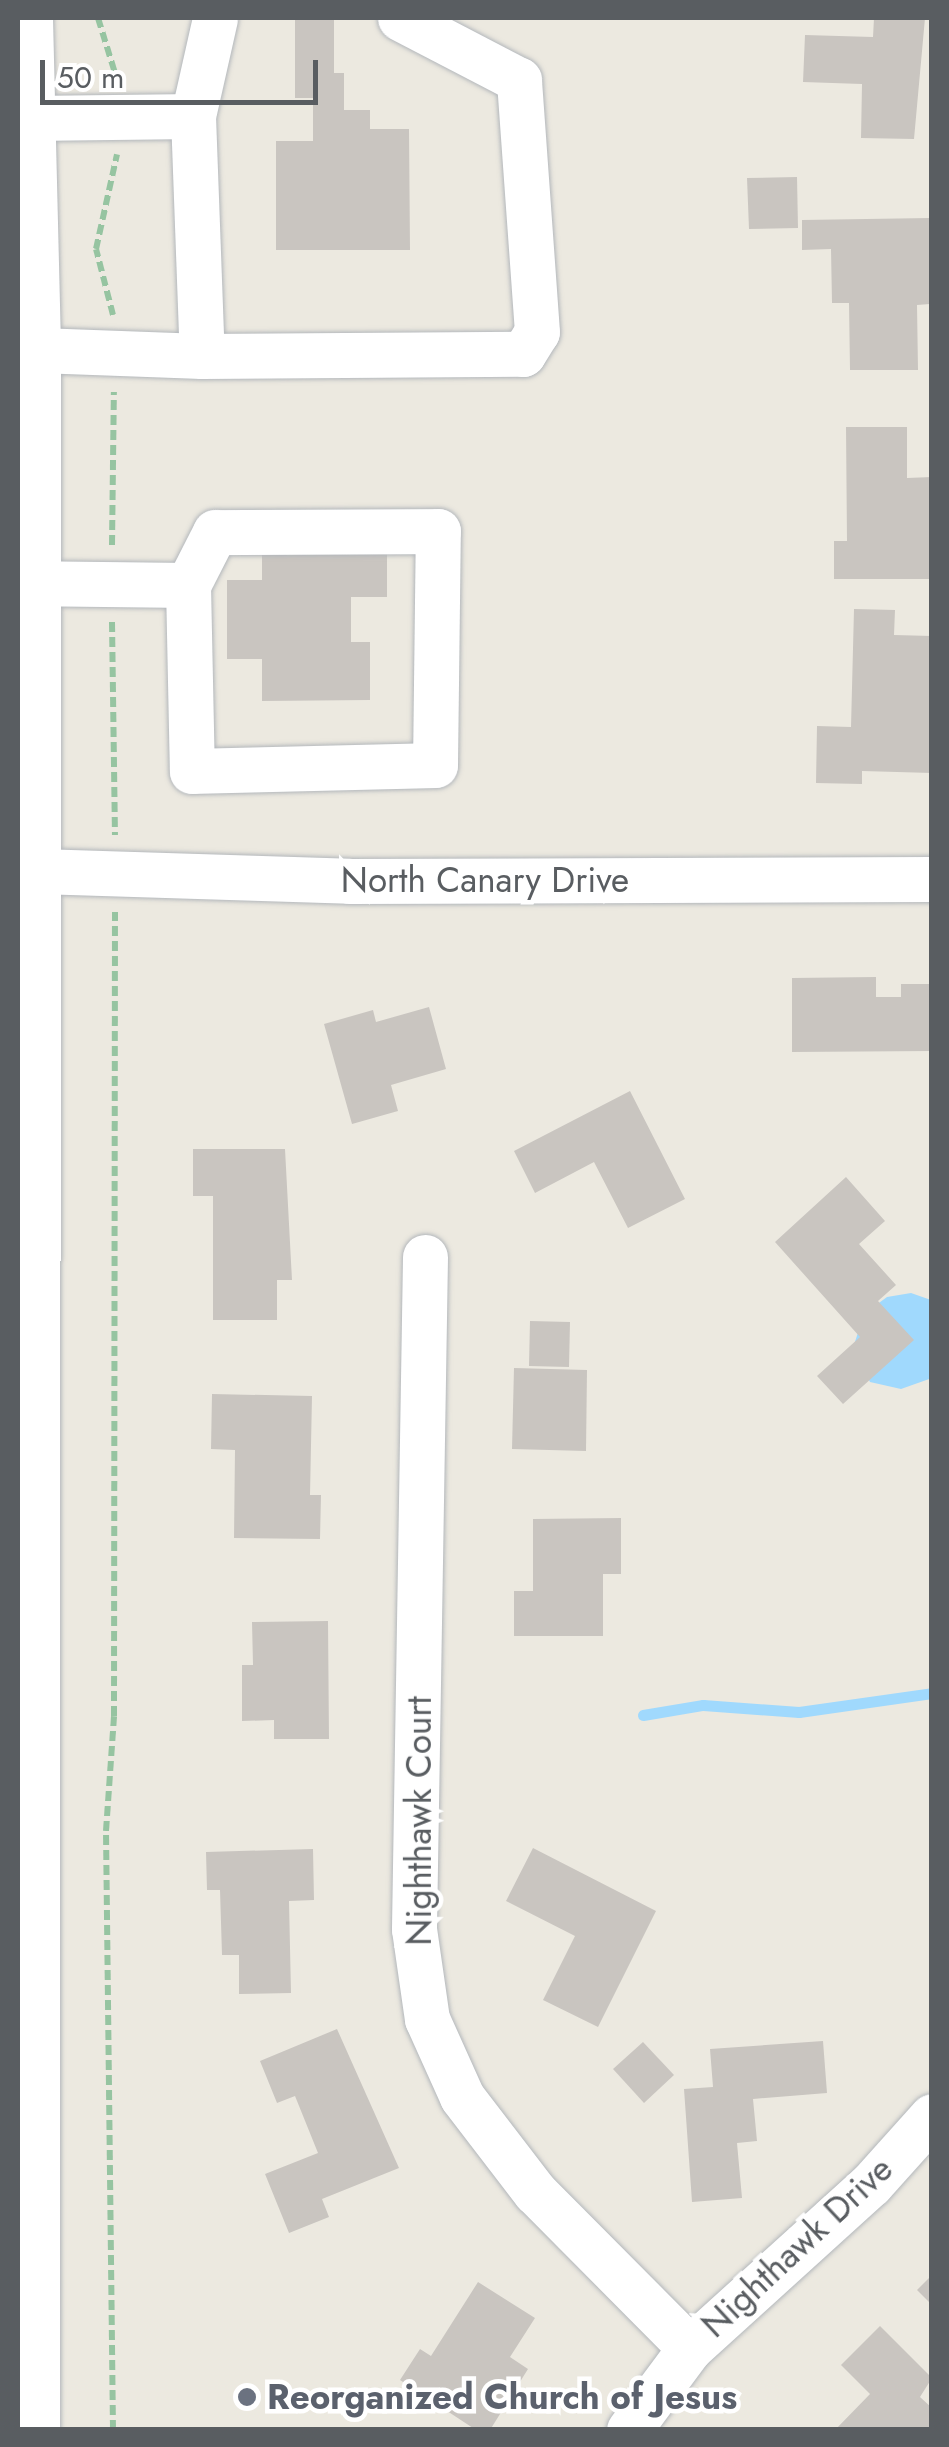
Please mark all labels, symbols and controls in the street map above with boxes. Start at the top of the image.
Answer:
scale bar [45,40,322,102]
text: 50 m [57,56,124,99]
street label: North Canary Drive [341,859,629,901]
street label: Nighthawk Court [398,1696,440,1946]
street label: Nighthawk Drive [693,2148,901,2346]
place label: Reorganized Church of Jesus [267,2376,737,2418]
marker: Reorganized Church of Jesus [236,2386,258,2408]

